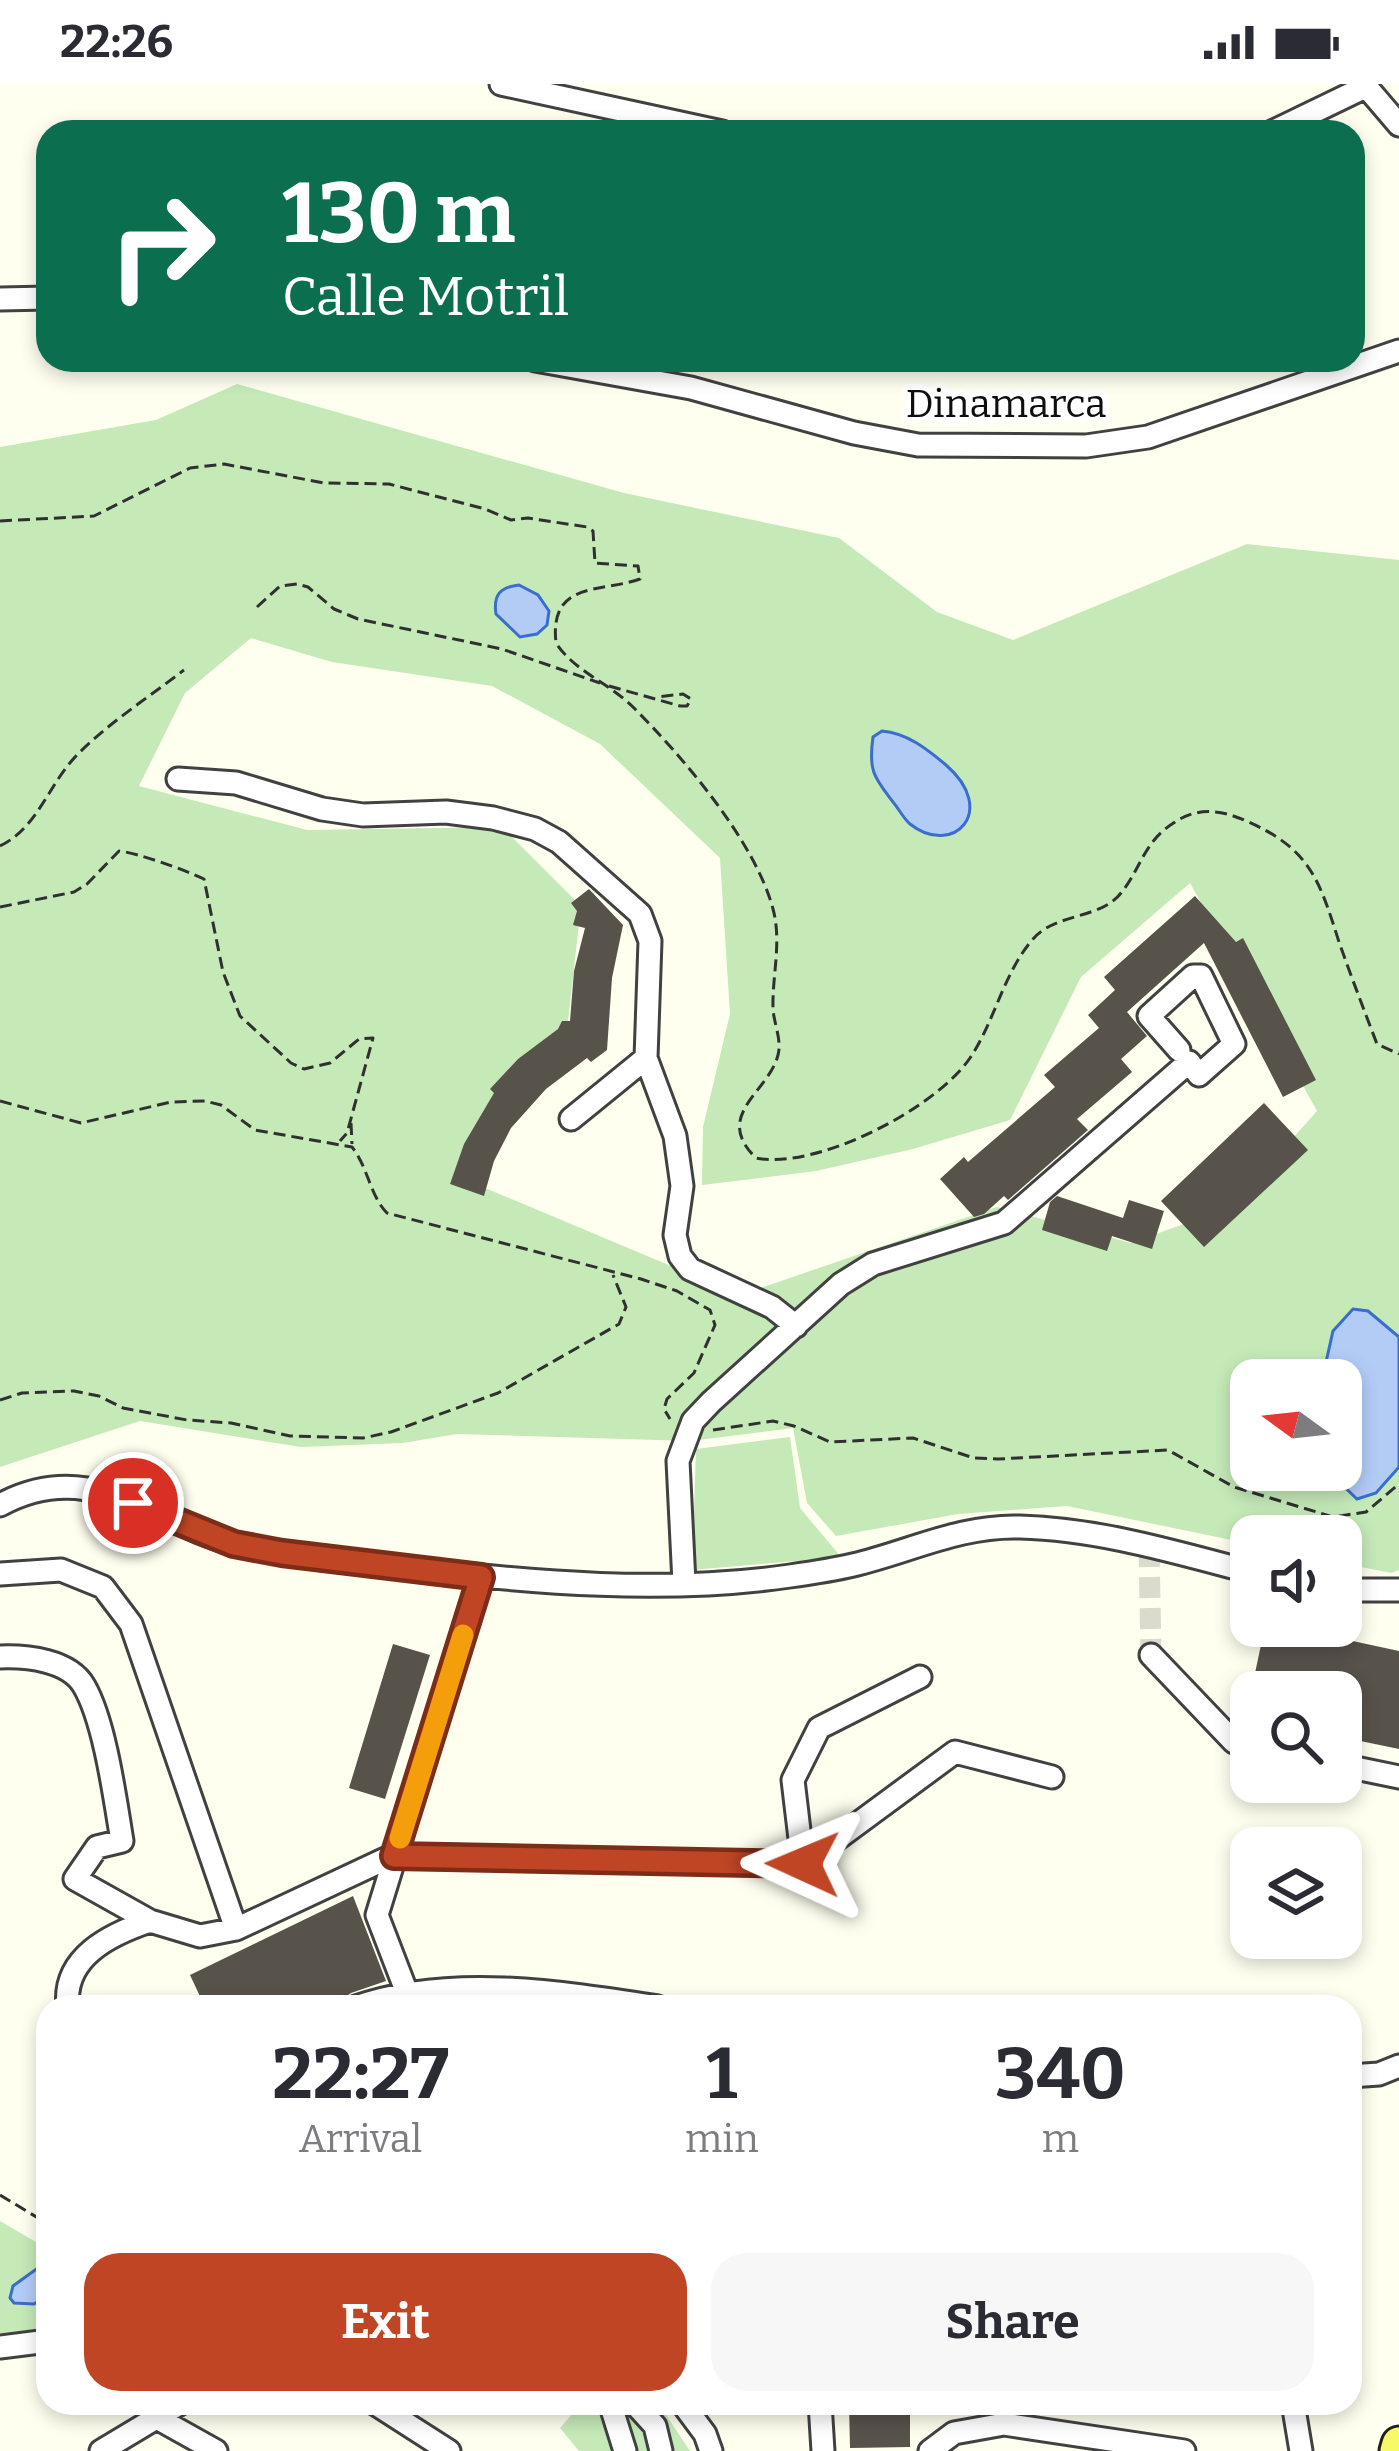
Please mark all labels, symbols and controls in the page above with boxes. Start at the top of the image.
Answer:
text: 22:26 [60,15,173,69]
text: 130 m [282,163,515,264]
icon: right [84,168,240,324]
text: Calle Motril [282,265,569,329]
street label: Dinamarca [906,381,1106,427]
north arrow [1230,1359,1362,1491]
map controls [1230,1359,1362,1959]
pin [82,1452,184,1554]
icon: arrive [100,1470,166,1536]
button: sound [1230,1515,1362,1647]
button: search [1230,1671,1362,1803]
position arrow [740,1801,866,1927]
button: layers [1230,1827,1362,1959]
text: 22:27 [272,2031,449,2117]
text: 1 [706,2031,737,2117]
text: 340 [995,2031,1126,2117]
text: Arrival [299,2116,422,2162]
text: min [685,2116,759,2162]
text: m [1042,2116,1079,2162]
button: Exit [84,2253,687,2391]
button: Share [711,2253,1314,2391]

